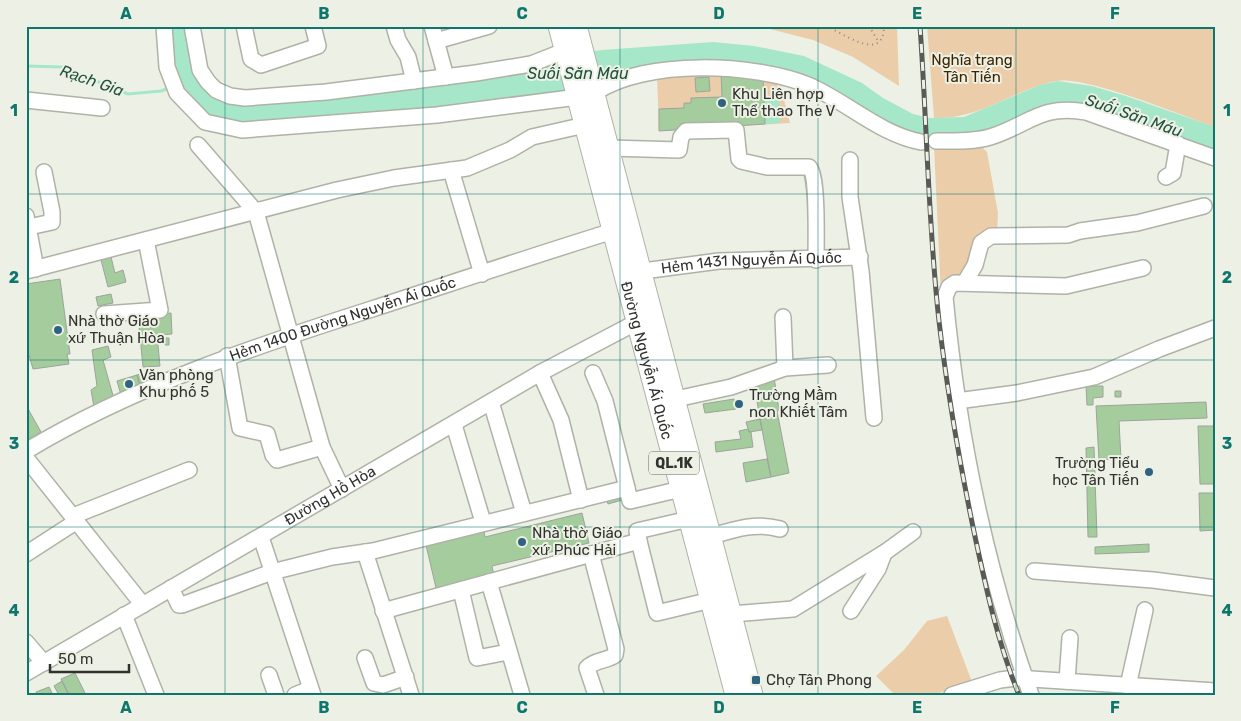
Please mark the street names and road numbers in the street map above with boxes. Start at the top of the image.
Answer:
street label: Hẻm 1431 Nguyễn Ái Quốc [660,249,842,278]
street label: Hẻm 1400 Đường Nguyễn Ái Quốc [227,273,458,365]
street label: Đường Nguyễn Ái Quốc [617,279,676,442]
road number: QL.1K [649,452,699,474]
street label: Đường Hồ Hòa [281,462,379,529]

